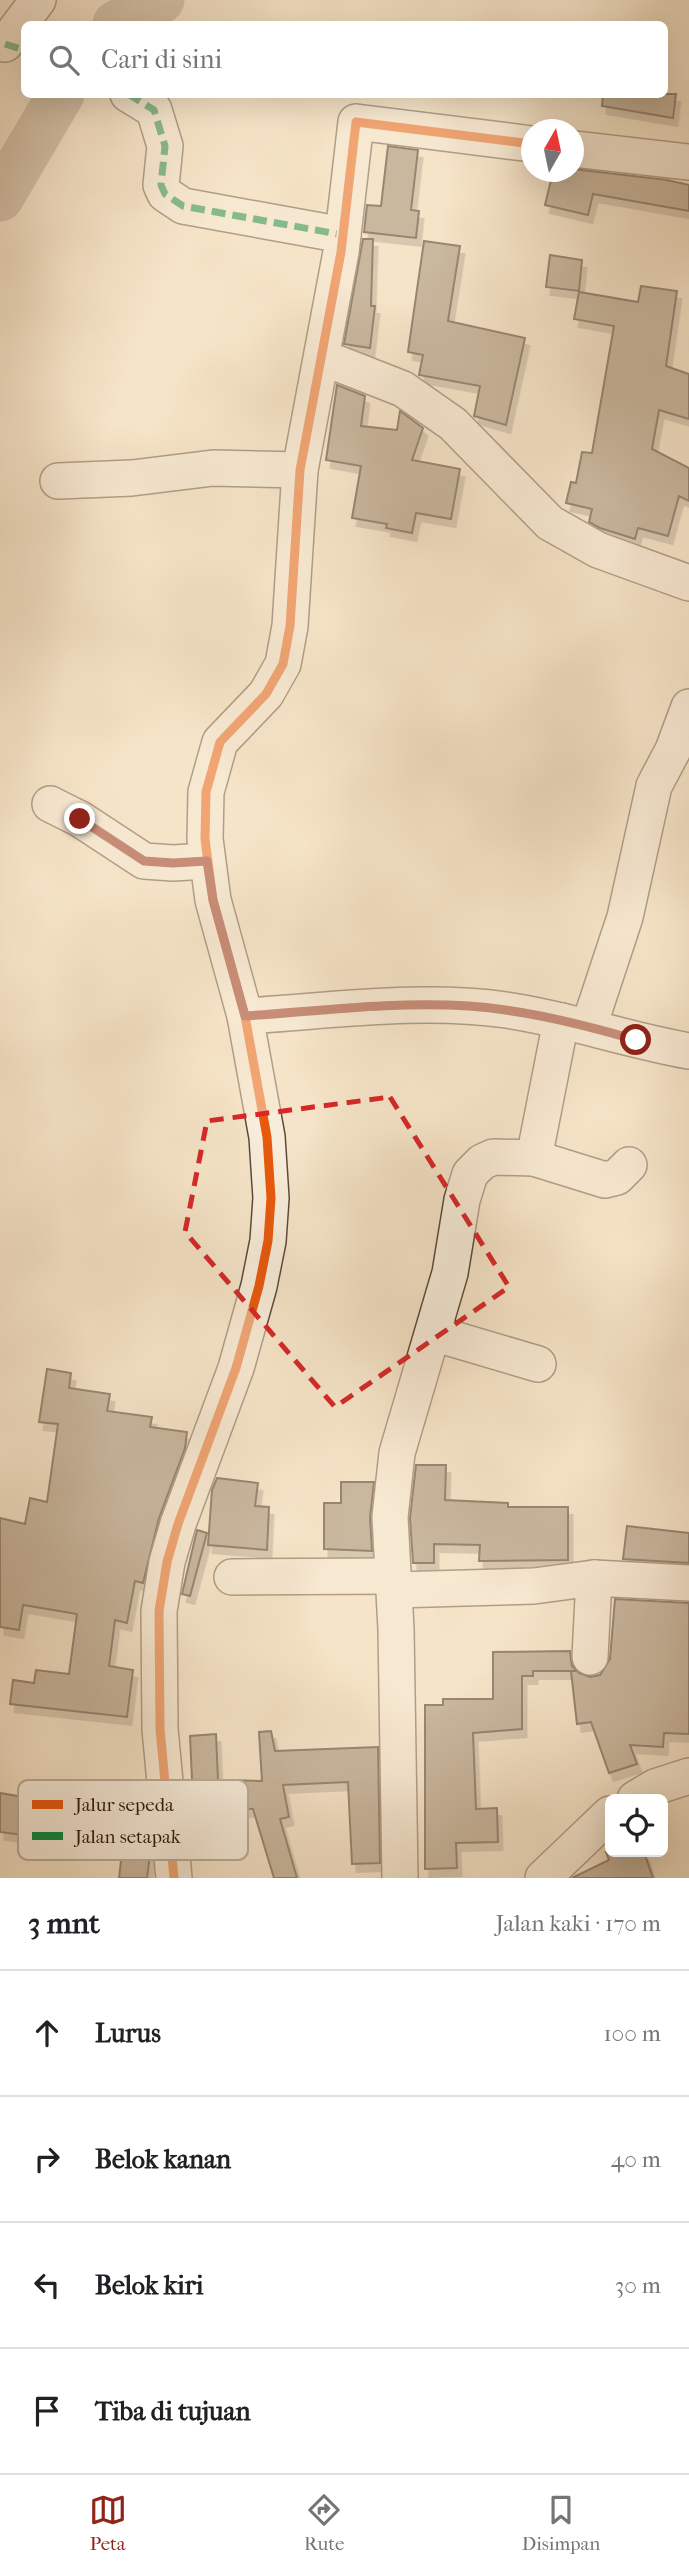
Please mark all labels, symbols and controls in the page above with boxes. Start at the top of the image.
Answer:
search box [21,21,668,98]
icon: search [45,41,83,79]
text: Cari di sini [101,44,222,75]
north arrow [521,119,584,182]
route end [64,803,95,834]
route start [620,1024,651,1055]
legend [18,1780,248,1860]
text: Jalur sepeda [73,1794,174,1816]
map controls [605,1794,668,1857]
button: locate [605,1794,668,1857]
text: Jalan setapak [73,1826,181,1848]
text: 3 mnt [28,1906,100,1941]
text: Jalan kaki · 170 m [495,1910,661,1937]
icon: ahead [28,2014,66,2052]
text: Lurus [95,2018,161,2049]
text: 100 m [603,2020,661,2047]
icon: right [28,2140,66,2178]
text: Belok kanan [95,2144,231,2175]
text: 40 m [611,2146,661,2173]
icon: left [28,2266,66,2304]
text: Belok kiri [95,2270,203,2301]
text: 30 m [615,2272,661,2299]
icon: arrive [28,2392,66,2430]
text: Tiba di tujuan [95,2396,251,2427]
tab: Peta [89,2491,127,2555]
tab: Rute [304,2491,344,2555]
tab: Disimpan [522,2491,600,2555]

